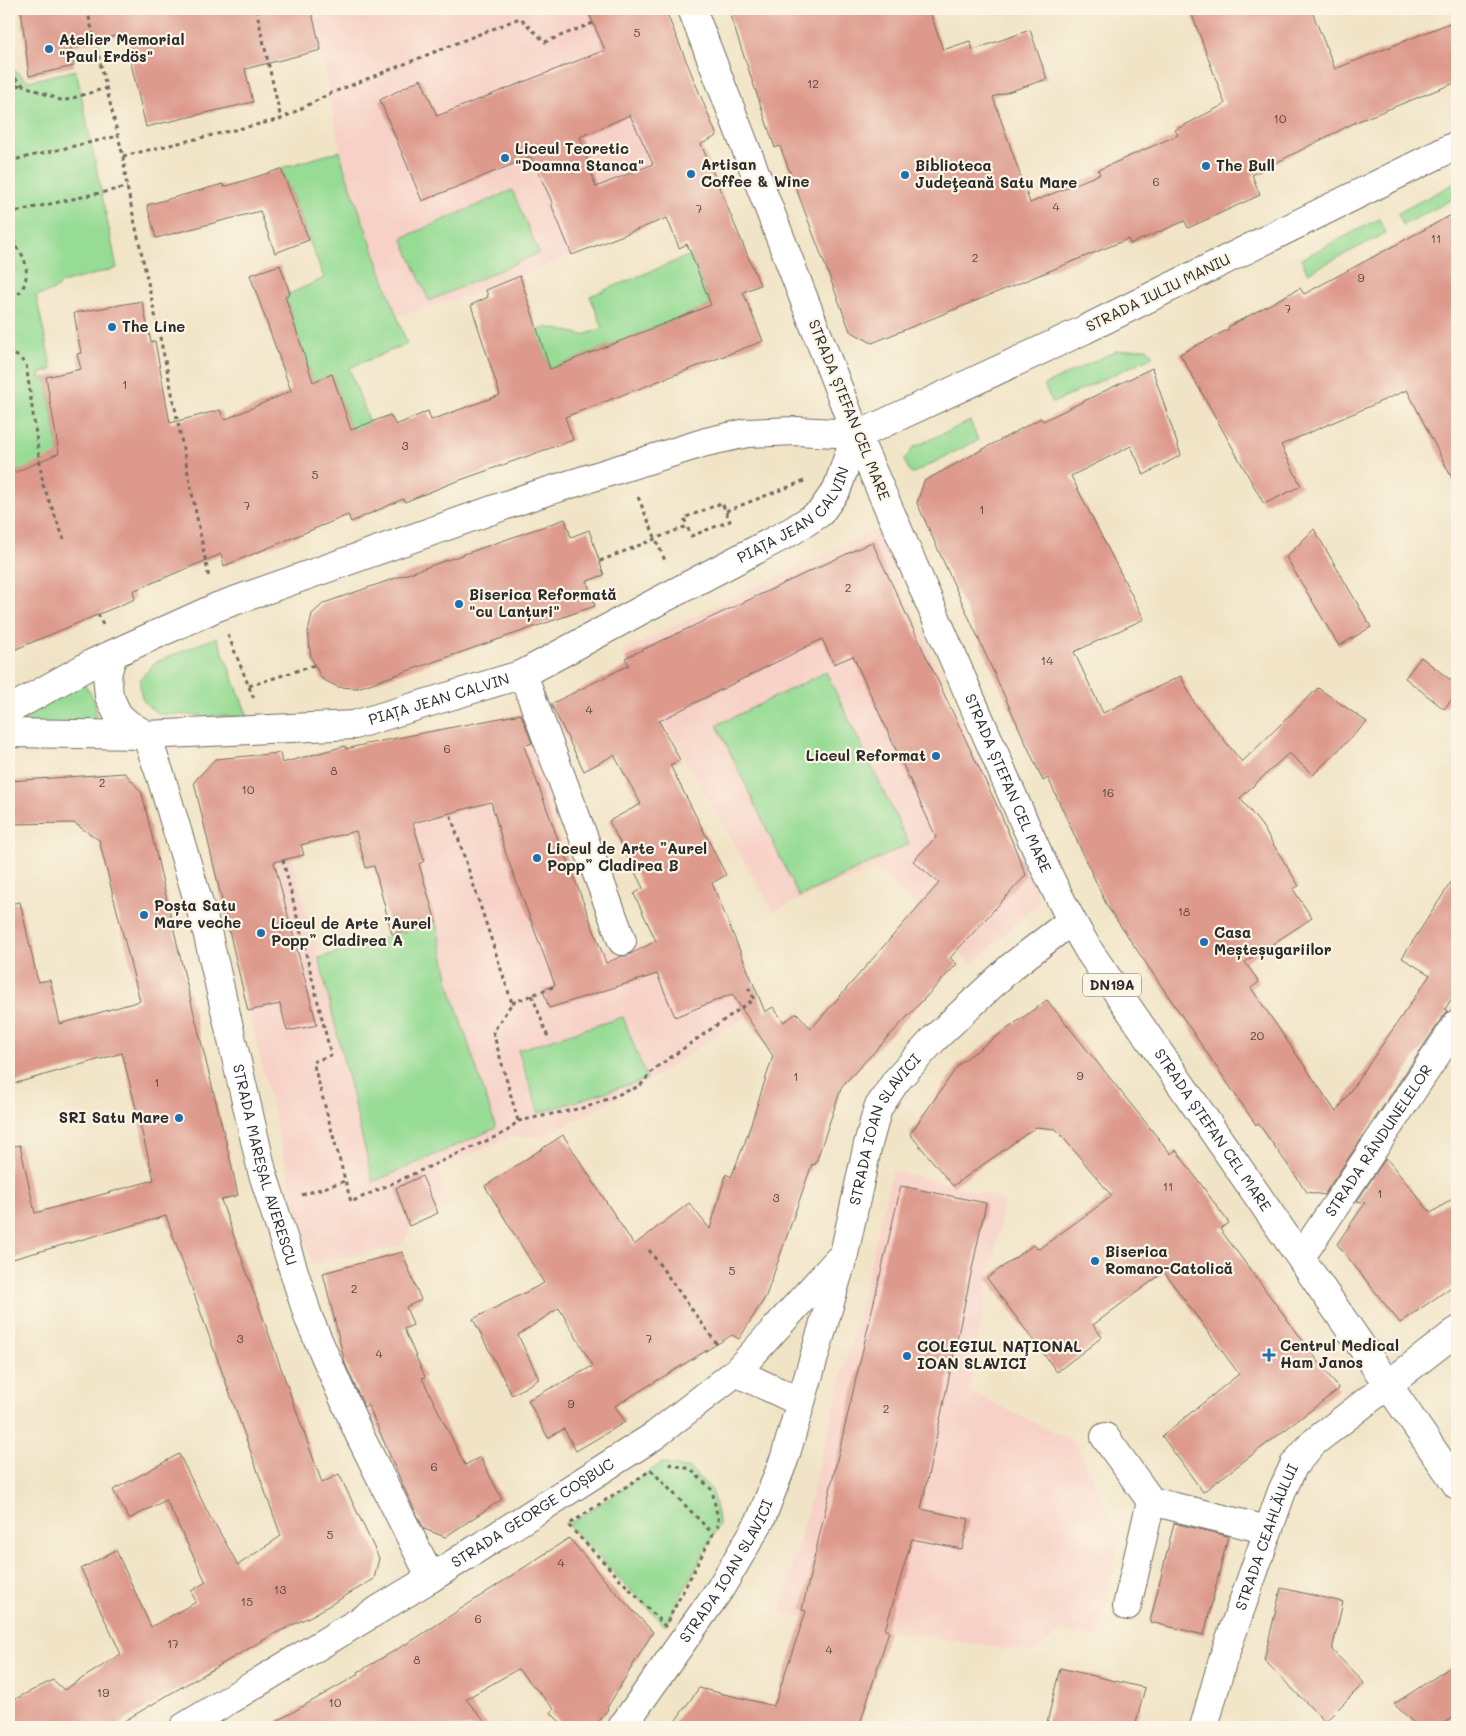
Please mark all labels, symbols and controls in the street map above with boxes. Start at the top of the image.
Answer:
house number: 5 [634,24,641,40]
place label: Atelier Memorial "Paul Erdös" [59,29,185,66]
marker: Atelier Memorial "Paul Erdös" [43,43,55,55]
house number: 12 [807,75,819,91]
house number: 10 [1274,110,1287,126]
place label: Liceul Teoretic "Doamna Stanca" [515,138,644,175]
marker: Liceul Teoretic "Doamna Stanca" [499,152,511,164]
place label: Artisan Coffee & Wine [701,154,809,191]
place label: Biblioteca Judeţeană Satu Mare [915,155,1077,193]
place label: The Bull [1216,155,1275,175]
marker: The Bull [1200,160,1212,172]
marker: Artisan Coffee & Wine [685,168,697,180]
marker: Biblioteca Judeţeană Satu Mare [899,169,911,181]
house number: 6 [1152,173,1160,189]
house number: 4 [1052,198,1060,214]
house number: 7 [696,200,703,216]
house number: 11 [1431,230,1441,246]
street label: STRADA IULIU MANIU [1082,248,1233,336]
house number: 2 [972,249,978,265]
house number: 9 [1357,269,1365,285]
house number: 7 [1285,300,1292,316]
place label: The Line [122,316,185,336]
street label: STRADA ȘTEFAN CEL MARE [804,316,896,504]
marker: The Line [106,321,118,333]
house number: 1 [122,376,128,392]
house number: 3 [401,437,409,453]
street label: PIAȚA JEAN CALVIN [733,464,853,567]
house number: 5 [312,466,319,482]
house number: 7 [244,497,251,513]
house number: 1 [979,501,985,517]
house number: 2 [845,579,851,595]
place label: Biserica Reformată "cu Lanțuri" [469,584,617,622]
marker: Biserica Reformată "cu Lanțuri" [453,598,465,610]
house number: 14 [1041,652,1053,668]
street label: PIAȚA JEAN CALVIN [366,668,512,729]
street label: STRADA ȘTEFAN CEL MARE [961,690,1057,876]
house number: 4 [585,701,593,717]
house number: 6 [443,740,451,756]
place label: Liceul Reformat [806,745,926,765]
marker: Liceul Reformat [930,750,942,762]
house number: 8 [330,762,338,778]
house number: 2 [99,774,105,790]
house number: 10 [242,781,255,797]
house number: 16 [1102,784,1114,800]
place label: Liceul de Arte ”Aurel Popp” Cladirea B [547,838,707,875]
marker: Liceul de Arte ”Aurel Popp” Cladirea B [531,852,543,864]
place label: Poșta Satu Mare veche [154,895,241,932]
house number: 18 [1178,903,1190,919]
marker: Poșta Satu Mare veche [138,909,150,921]
place label: Liceul de Arte ”Aurel Popp” Cladirea A [271,913,431,950]
place label: Casa Meșteșugariilor [1214,922,1332,960]
marker: Liceul de Arte ”Aurel Popp” Cladirea A [255,927,267,939]
marker: Casa Meșteșugariilor [1198,936,1210,948]
road number: DN19A [1083,974,1141,996]
house number: 20 [1250,1027,1265,1043]
street label: STRADA ȘTEFAN CEL MARE [1150,1044,1277,1215]
street label: STRADA IOAN SLAVICI [844,1049,925,1207]
street label: STRADA RÂNDUNELELOR [1320,1060,1436,1220]
street label: STRADA MAREȘAL AVERESCU [229,1062,302,1267]
house number: 9 [1076,1067,1084,1083]
house number: 1 [793,1068,799,1084]
house number: 1 [154,1074,160,1090]
place label: SRI Satu Mare [59,1107,169,1127]
marker: SRI Satu Mare [173,1112,185,1124]
house number: 11 [1163,1178,1173,1194]
house number: 1 [1377,1185,1383,1201]
house number: 3 [772,1189,780,1205]
place label: Biserica Romano-Catolică [1105,1241,1233,1278]
marker: Biserica Romano-Catolică [1089,1255,1101,1267]
house number: 5 [729,1262,736,1278]
house number: 2 [351,1280,357,1296]
house number: 3 [236,1330,244,1346]
house number: 7 [646,1330,653,1346]
place label: Centrul Medical Ham Janos [1280,1335,1399,1372]
place label: COLEGIUL NAŢIONAL IOAN SLAVICI [917,1336,1082,1373]
house number: 4 [375,1345,383,1361]
marker: Centrul Medical Ham Janos [1262,1348,1276,1362]
marker: COLEGIUL NAŢIONAL IOAN SLAVICI [901,1350,913,1362]
house number: 9 [567,1395,575,1411]
house number: 2 [883,1400,889,1416]
street label: STRADA GEORGE COȘBUC [447,1453,618,1572]
house number: 6 [430,1458,438,1474]
street label: STRADA CEAHLĂULUI [1230,1460,1302,1613]
street label: STRADA IOAN SLAVICI [674,1496,777,1646]
house number: 5 [327,1526,334,1542]
house number: 4 [557,1554,565,1570]
house number: 13 [274,1581,286,1597]
house number: 15 [241,1593,253,1609]
house number: 6 [474,1610,482,1626]
house number: 17 [167,1635,179,1651]
house number: 4 [825,1641,833,1657]
house number: 8 [413,1651,421,1667]
house number: 19 [97,1684,109,1700]
house number: 10 [329,1694,342,1710]

